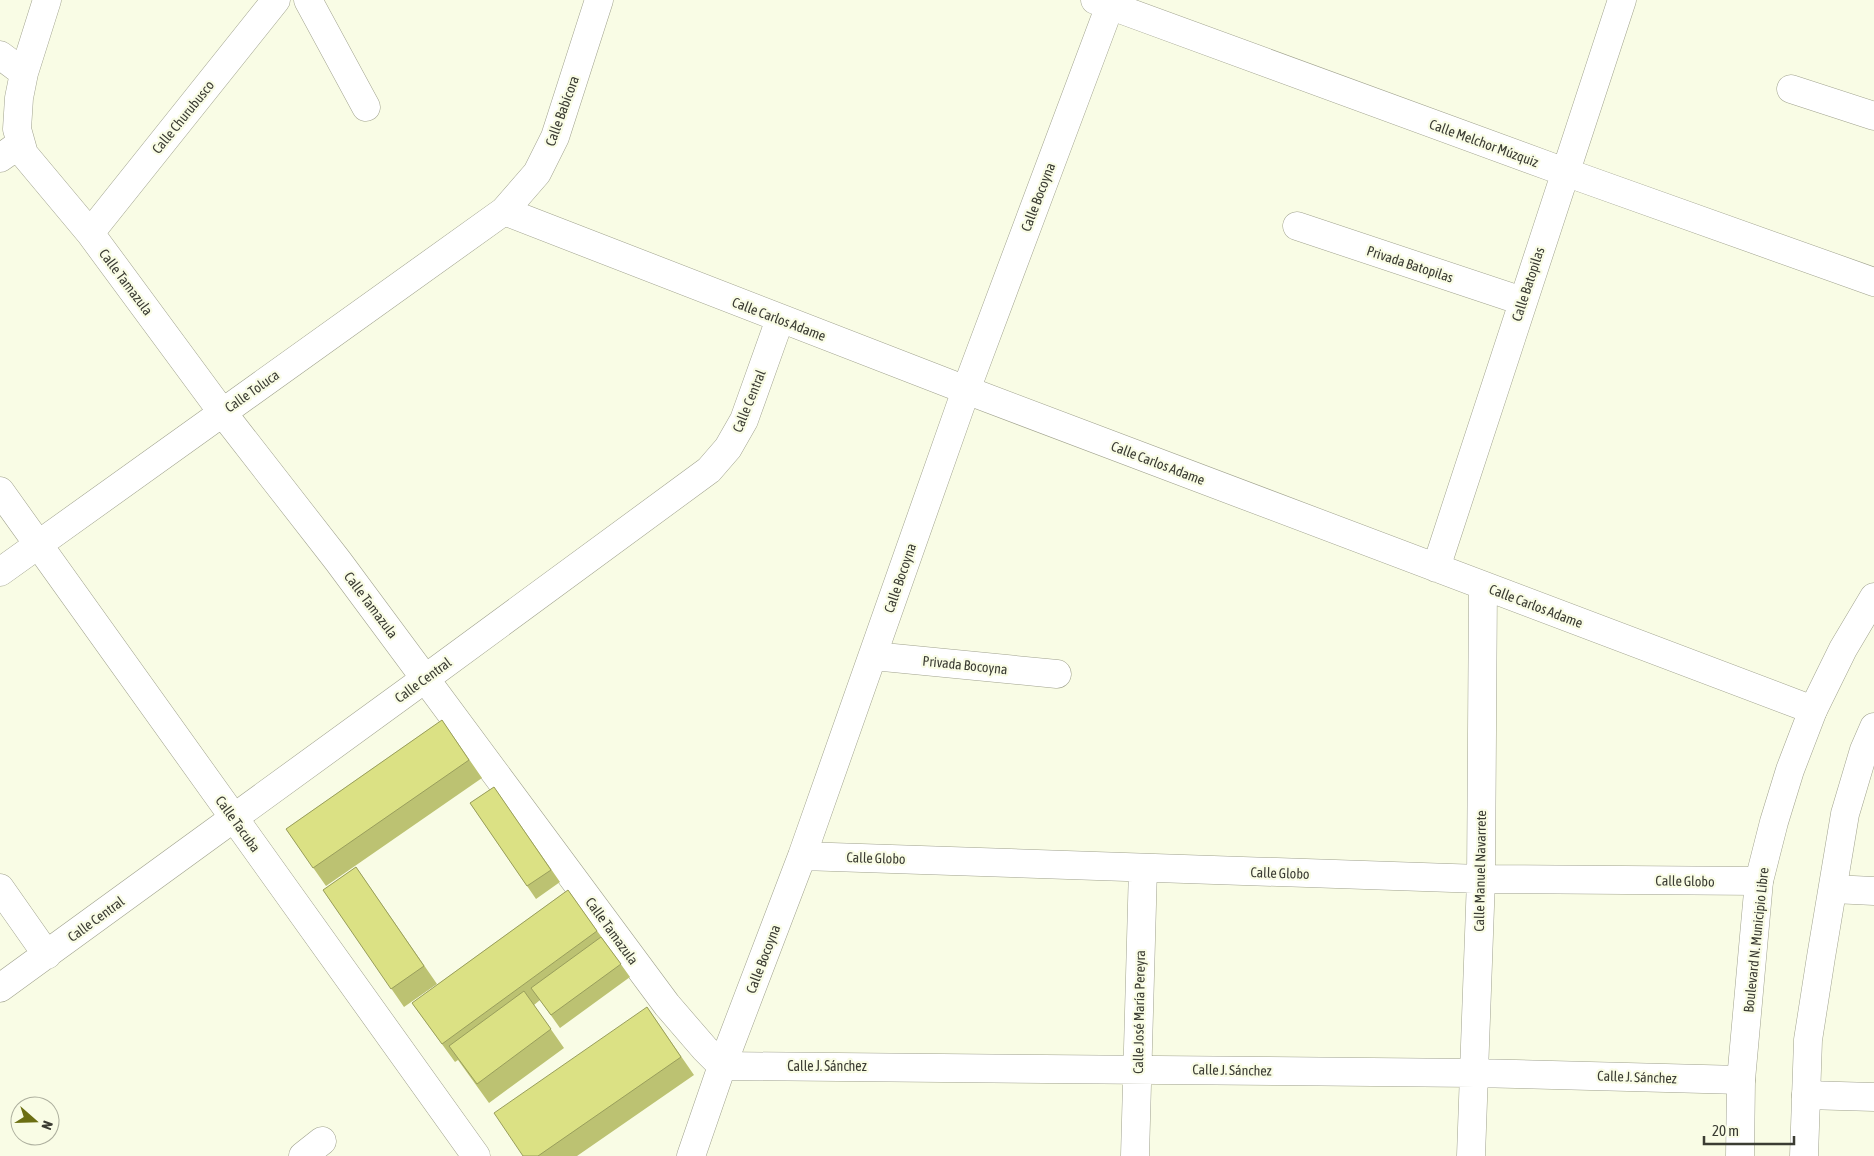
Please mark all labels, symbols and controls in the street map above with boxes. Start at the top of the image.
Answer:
street label: Calle Babícora [542,74,582,148]
street label: Calle Churubusco [149,77,217,157]
street label: Calle Melchor Múzquiz [1427,116,1541,170]
street label: Calle Bocoyna [1018,160,1058,234]
street label: Privada Batopilas [1365,242,1455,286]
street label: Calle Batopilas [1508,245,1548,323]
street label: Calle Tamazula [96,246,156,318]
street label: Calle Carlos Adame [730,294,828,344]
street label: Calle Toluca [222,367,282,415]
street label: Calle Central [729,367,769,435]
street label: Calle Carlos Adame [1109,438,1207,488]
street label: Calle Bocoyna [881,541,919,615]
street label: Calle Tamazula [341,569,401,641]
street label: Calle Carlos Adame [1487,581,1585,631]
street label: Privada Bocoyna [922,653,1008,677]
street label: Calle Central [392,654,455,706]
street label: Calle Tacuba [212,793,264,855]
street label: Calle Manuel Navarrete [1471,810,1489,932]
street label: Calle Globo [846,849,906,867]
street label: Calle Globo [1250,864,1310,882]
street label: Boulevard N. Municipio Libre [1740,867,1772,1013]
street label: Calle Globo [1655,872,1715,890]
street label: Calle Central [65,893,128,945]
street label: Calle Tamazula [582,894,642,968]
street label: Calle Bocoyna [743,922,783,996]
street label: Calle José María Pereyra [1130,950,1148,1074]
street label: Calle J. Sánchez [787,1058,867,1074]
street label: Calle J. Sánchez [1192,1061,1272,1079]
street label: Calle J. Sánchez [1597,1068,1677,1086]
north arrow [10,1096,60,1146]
scale bar [1704,1114,1794,1146]
text: N [38,1119,56,1132]
text: 20 m [1712,1122,1739,1139]

